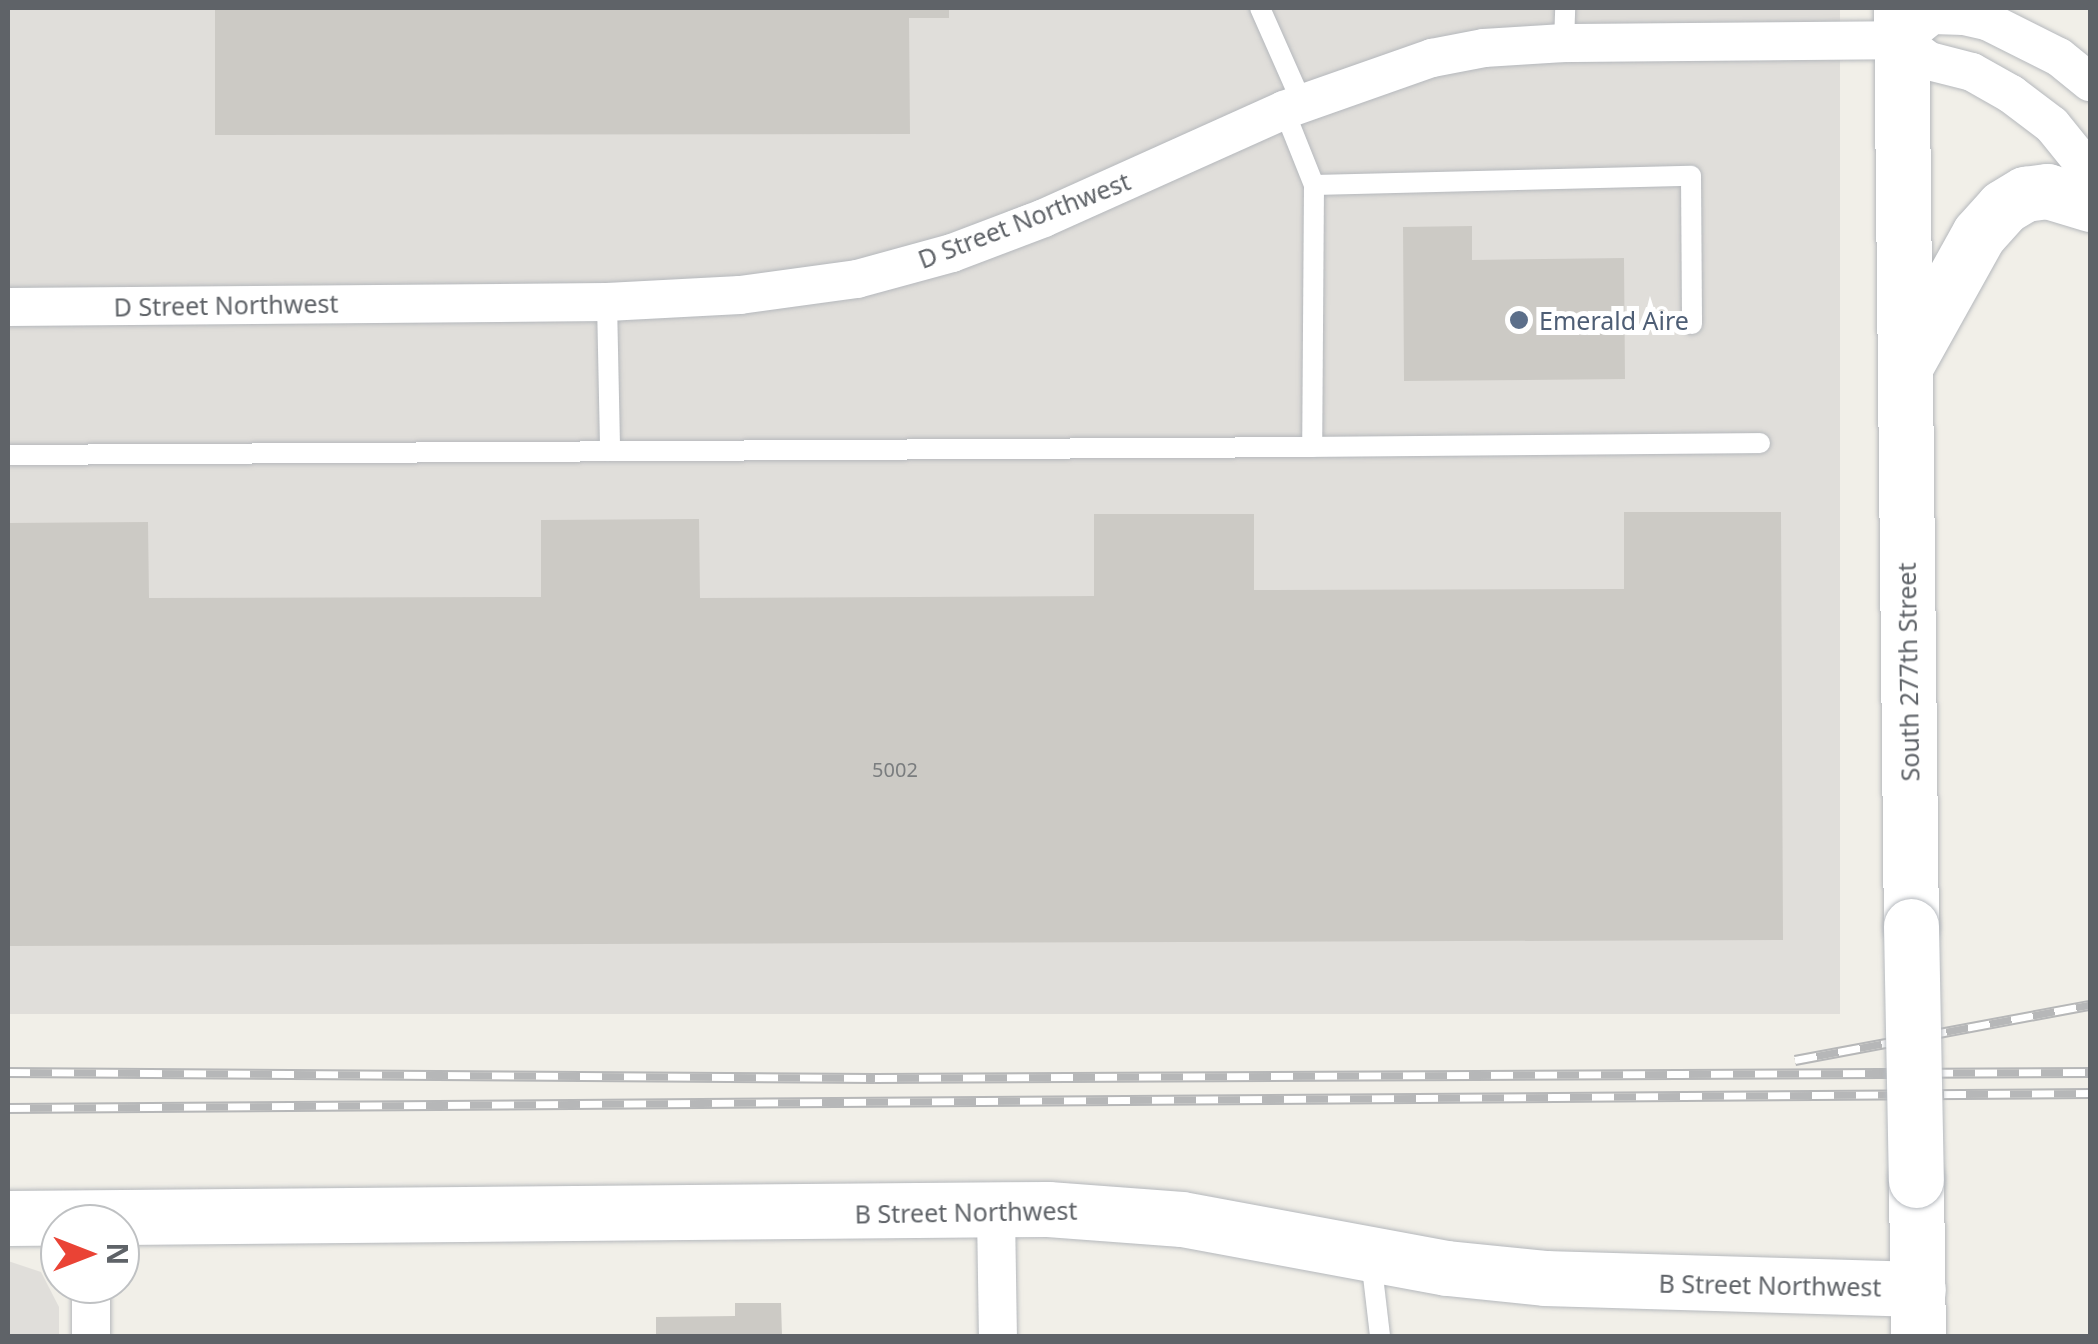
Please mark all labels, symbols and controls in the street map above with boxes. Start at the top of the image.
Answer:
street label: D Street Northwest [914,166,1134,274]
street label: D Street Northwest [113,288,339,322]
place label: Emerald Aire [1539,305,1689,335]
marker: Emerald Aire [1508,309,1530,331]
street label: South 277th Street [1891,562,1925,782]
house number: 5002 [872,757,918,781]
street label: B Street Northwest [854,1195,1078,1229]
north arrow [40,1204,140,1304]
text: N [99,1243,137,1265]
street label: B Street Northwest [1658,1268,1882,1302]

